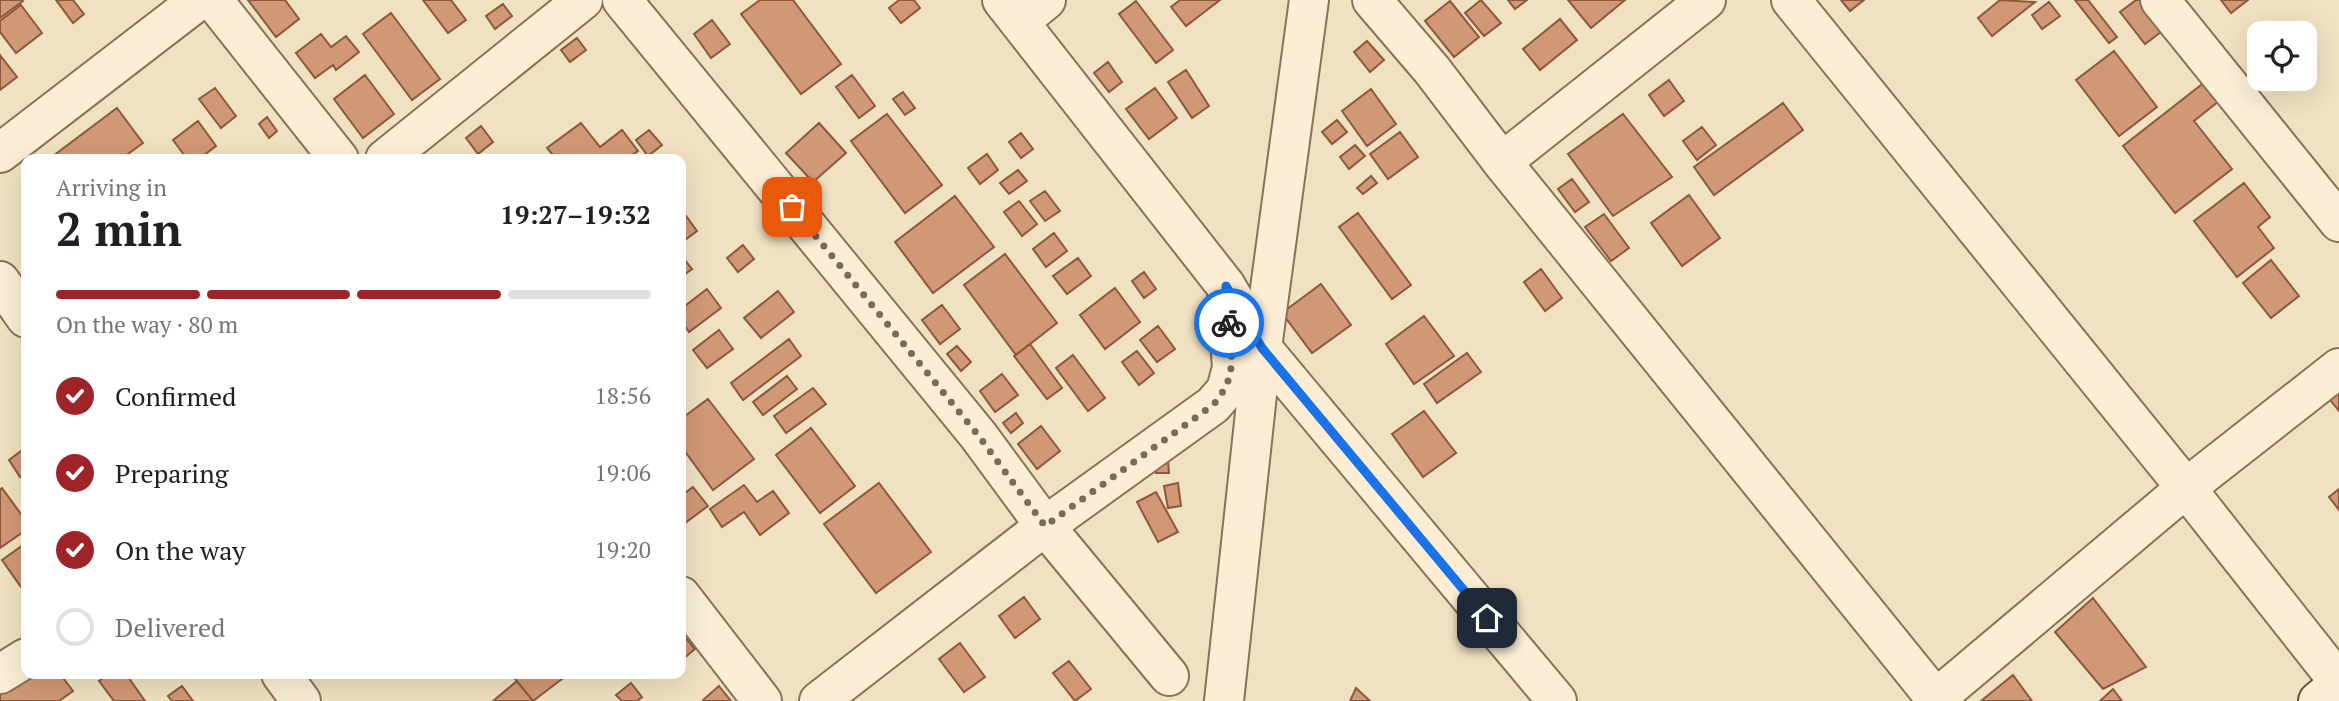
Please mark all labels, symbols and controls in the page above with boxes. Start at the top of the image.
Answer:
map controls [2247,21,2317,91]
button: locate [2247,21,2317,91]
text: Arriving in [56,172,167,203]
pin [762,177,822,237]
icon: bag [773,188,811,226]
text: 19:27–19:32 [500,197,651,231]
text: 2 min [56,198,182,259]
courier [1194,288,1264,358]
icon: bike [1210,304,1248,342]
text: On the way · 80 m [56,309,238,340]
icon: check [56,377,94,415]
text: Confirmed [115,379,236,413]
text: 18:56 [594,380,651,411]
icon: check [56,454,94,492]
text: Preparing [115,456,228,490]
text: 19:06 [594,457,651,488]
icon: check [56,531,94,569]
text: On the way [115,533,246,567]
text: 19:20 [594,534,651,565]
pin [1457,588,1517,648]
icon: home [1468,599,1506,637]
text: Delivered [115,610,225,644]

